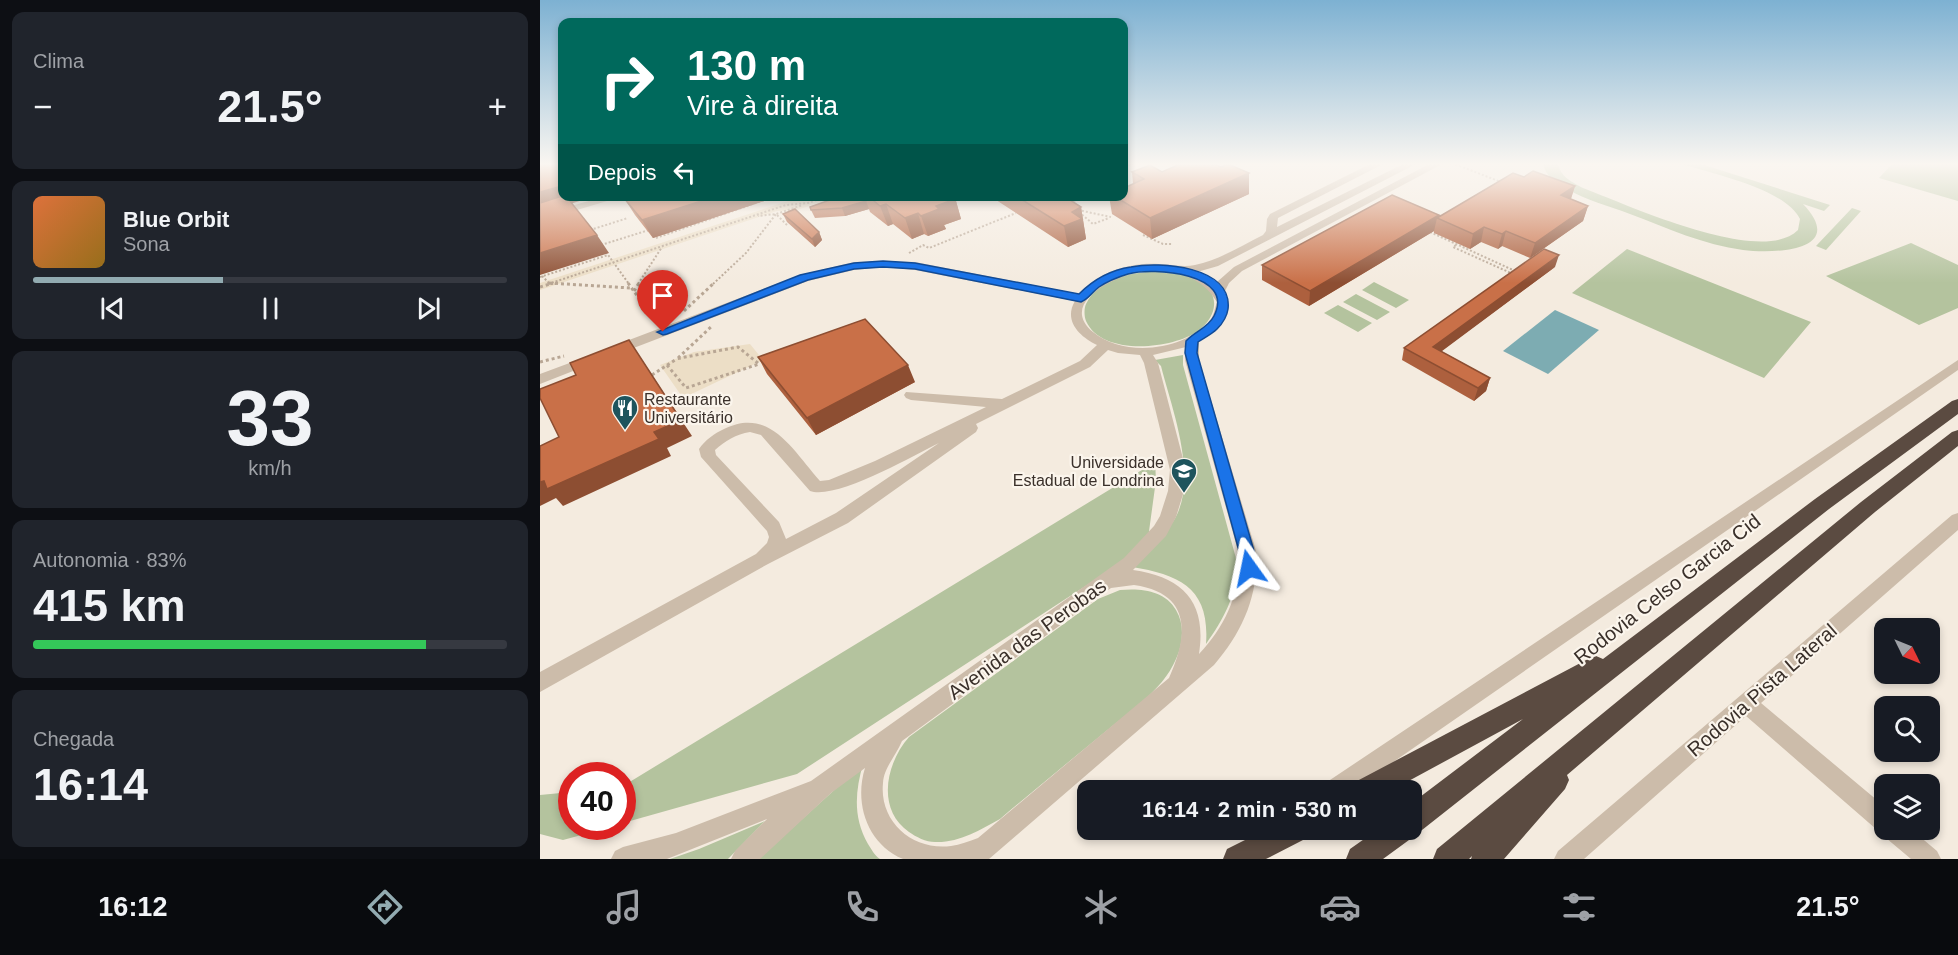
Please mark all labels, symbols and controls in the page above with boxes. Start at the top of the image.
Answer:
icon: right [588,42,666,120]
text: 130 m [687,42,806,89]
text: Clima [33,50,84,72]
text: 21.5° [217,81,323,132]
text: − [33,88,52,125]
text: + [488,88,507,125]
text: Vire à direita [687,91,838,121]
icon: left [668,156,701,189]
text: Depois [588,160,656,185]
text: Blue Orbit [123,207,229,232]
text: Sona [123,233,170,255]
pin [637,270,688,332]
icon: arrive [646,279,679,312]
icon: previous [96,292,129,325]
icon: pause [254,292,287,325]
icon: next [412,292,445,325]
text: 33 [227,374,313,462]
place label: Restaurante Universitário [644,391,733,426]
restaurant icon: Restaurante Universitário [610,393,640,431]
place label: Universidade Estadual de Londrina [1013,454,1164,489]
school or university icon: Universidade Estadual de Londrina [1169,456,1199,494]
text: km/h [248,457,292,479]
street label: Rodovia Celso Garcia Cid [1570,509,1764,669]
position arrow [1217,536,1281,600]
text: Autonomia · 83% [33,549,186,571]
street label: Avenida das Perobas [944,574,1110,704]
text: 415 km [33,580,186,631]
north arrow [1874,618,1940,684]
map controls [1874,618,1940,840]
street label: Rodovia Pista Lateral [1683,619,1841,761]
button: search [1874,696,1940,762]
text: Chegada [33,728,114,750]
text: 16:14 [33,759,148,810]
speed limit sign: 40 [558,762,636,840]
button: layers [1874,774,1940,840]
text: 16:14 · 2 min · 530 m [1142,797,1357,822]
icon: directions [364,886,406,928]
icon: music [603,886,645,928]
icon: phone [841,886,883,928]
icon: climate [1080,886,1122,928]
icon: car [1319,886,1361,928]
icon: filters [1558,886,1600,928]
text: 16:12 [98,892,167,922]
text: 21.5° [1796,892,1860,922]

